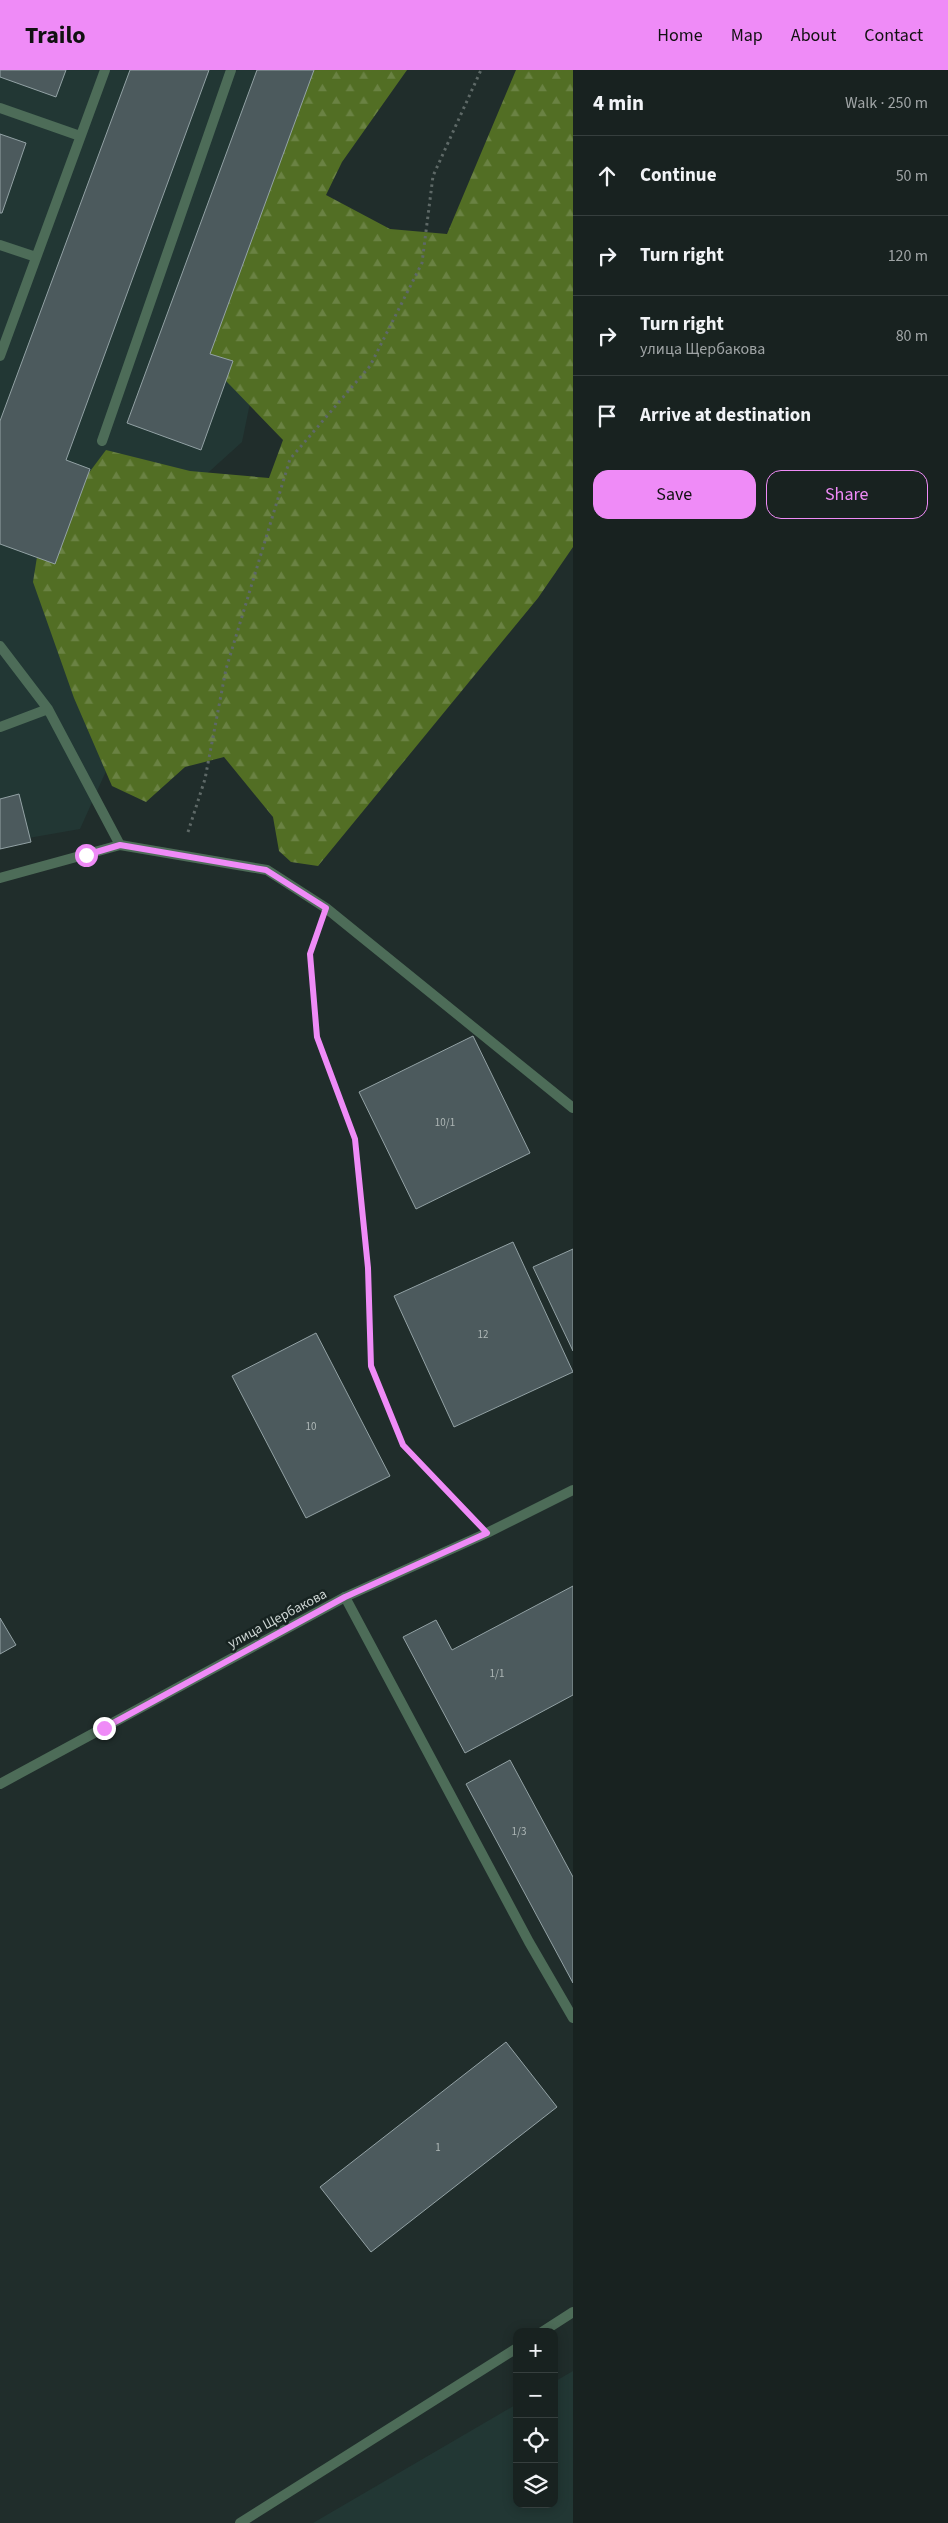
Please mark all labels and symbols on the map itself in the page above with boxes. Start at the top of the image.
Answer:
route start [75,844,98,867]
house number: 10/1 [435,1115,455,1130]
house number: 12 [478,1327,488,1342]
house number: 10 [306,1419,316,1434]
street label: улица Щербакова [224,1584,331,1653]
house number: 1/1 [490,1666,504,1681]
route end [93,1717,116,1740]
house number: 1/3 [512,1824,526,1839]
house number: 1 [435,2140,441,2155]

